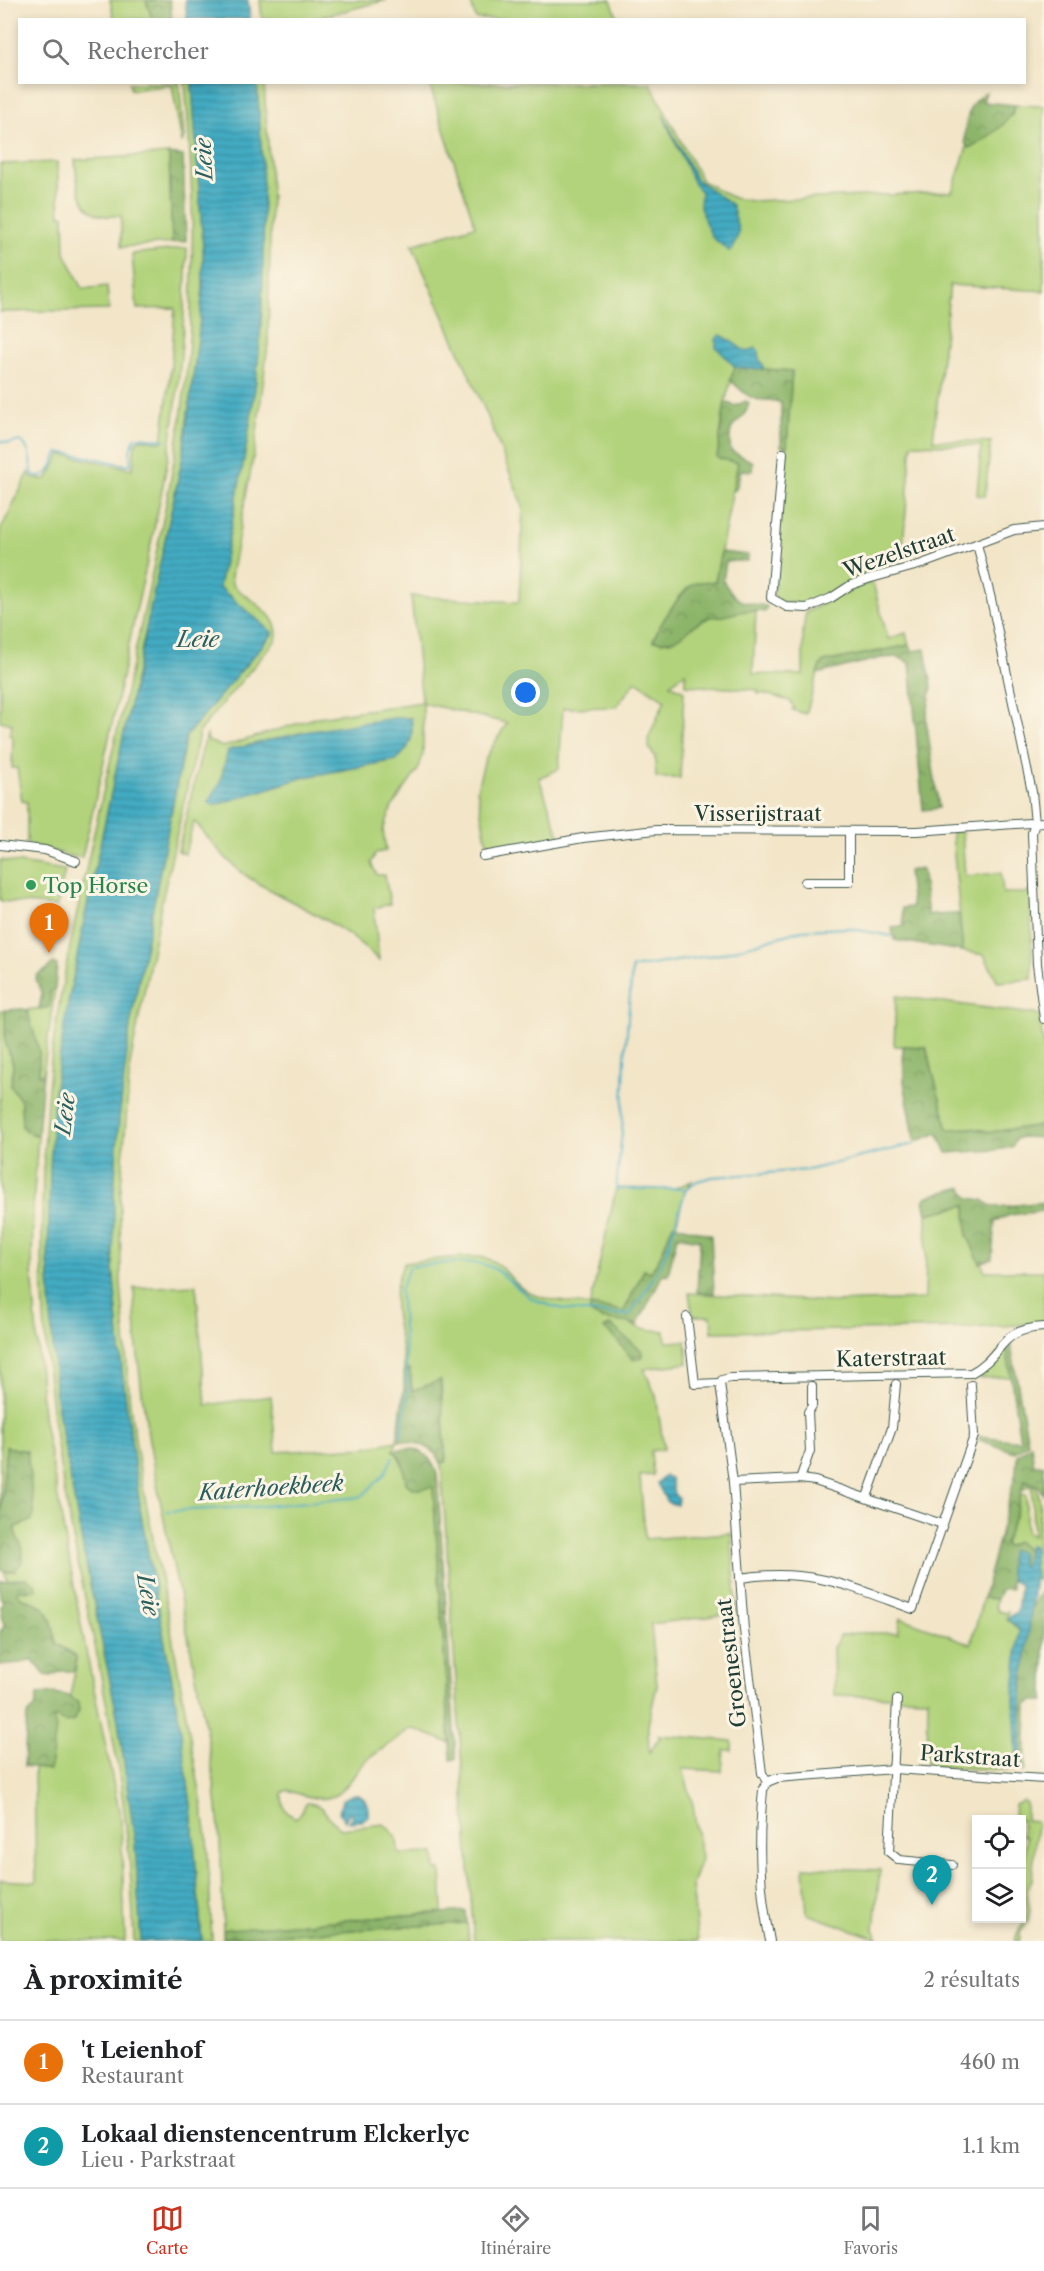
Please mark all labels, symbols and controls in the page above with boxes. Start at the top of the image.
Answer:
search box [18,18,1026,84]
icon: search [39,35,72,68]
text: Rechercher [87,38,209,65]
water label: Leie [189,136,219,183]
street label: Wezelstraat [839,521,959,583]
water label: Leie [175,626,220,653]
your location [511,678,540,707]
street label: Visserijstraat [693,801,822,826]
place label: Top Horse [43,873,148,898]
marker: Top Horse [24,878,38,892]
pin: 1 [29,904,68,953]
water label: Leie [49,1090,81,1138]
street label: Katerstraat [836,1345,947,1371]
water label: Katerhoekbeek [195,1469,345,1507]
water label: Leie [131,1570,165,1619]
street label: Groenestraat [711,1596,751,1729]
street label: Parkstraat [919,1740,1022,1772]
map controls [972,1815,1026,1923]
button: locate [972,1815,1026,1869]
pin: 2 [912,1856,952,1905]
button: layers [972,1869,1026,1923]
text: À proximité [24,1964,183,1996]
text: 2 résultats [923,1968,1020,1992]
text: 't Leienhof [81,2037,203,2064]
text: 1 [39,2050,48,2074]
text: 460 m [960,2050,1020,2074]
text: Restaurant [81,2064,184,2088]
text: Lokaal dienstencentrum Elckerlyc [81,2121,469,2148]
text: 2 [38,2134,49,2158]
text: 1.1 km [962,2134,1020,2158]
text: Lieu · Parkstraat [81,2148,236,2172]
tab: Carte [146,2202,188,2258]
tab: Itinéraire [480,2202,551,2258]
tab: Favoris [843,2202,898,2258]

